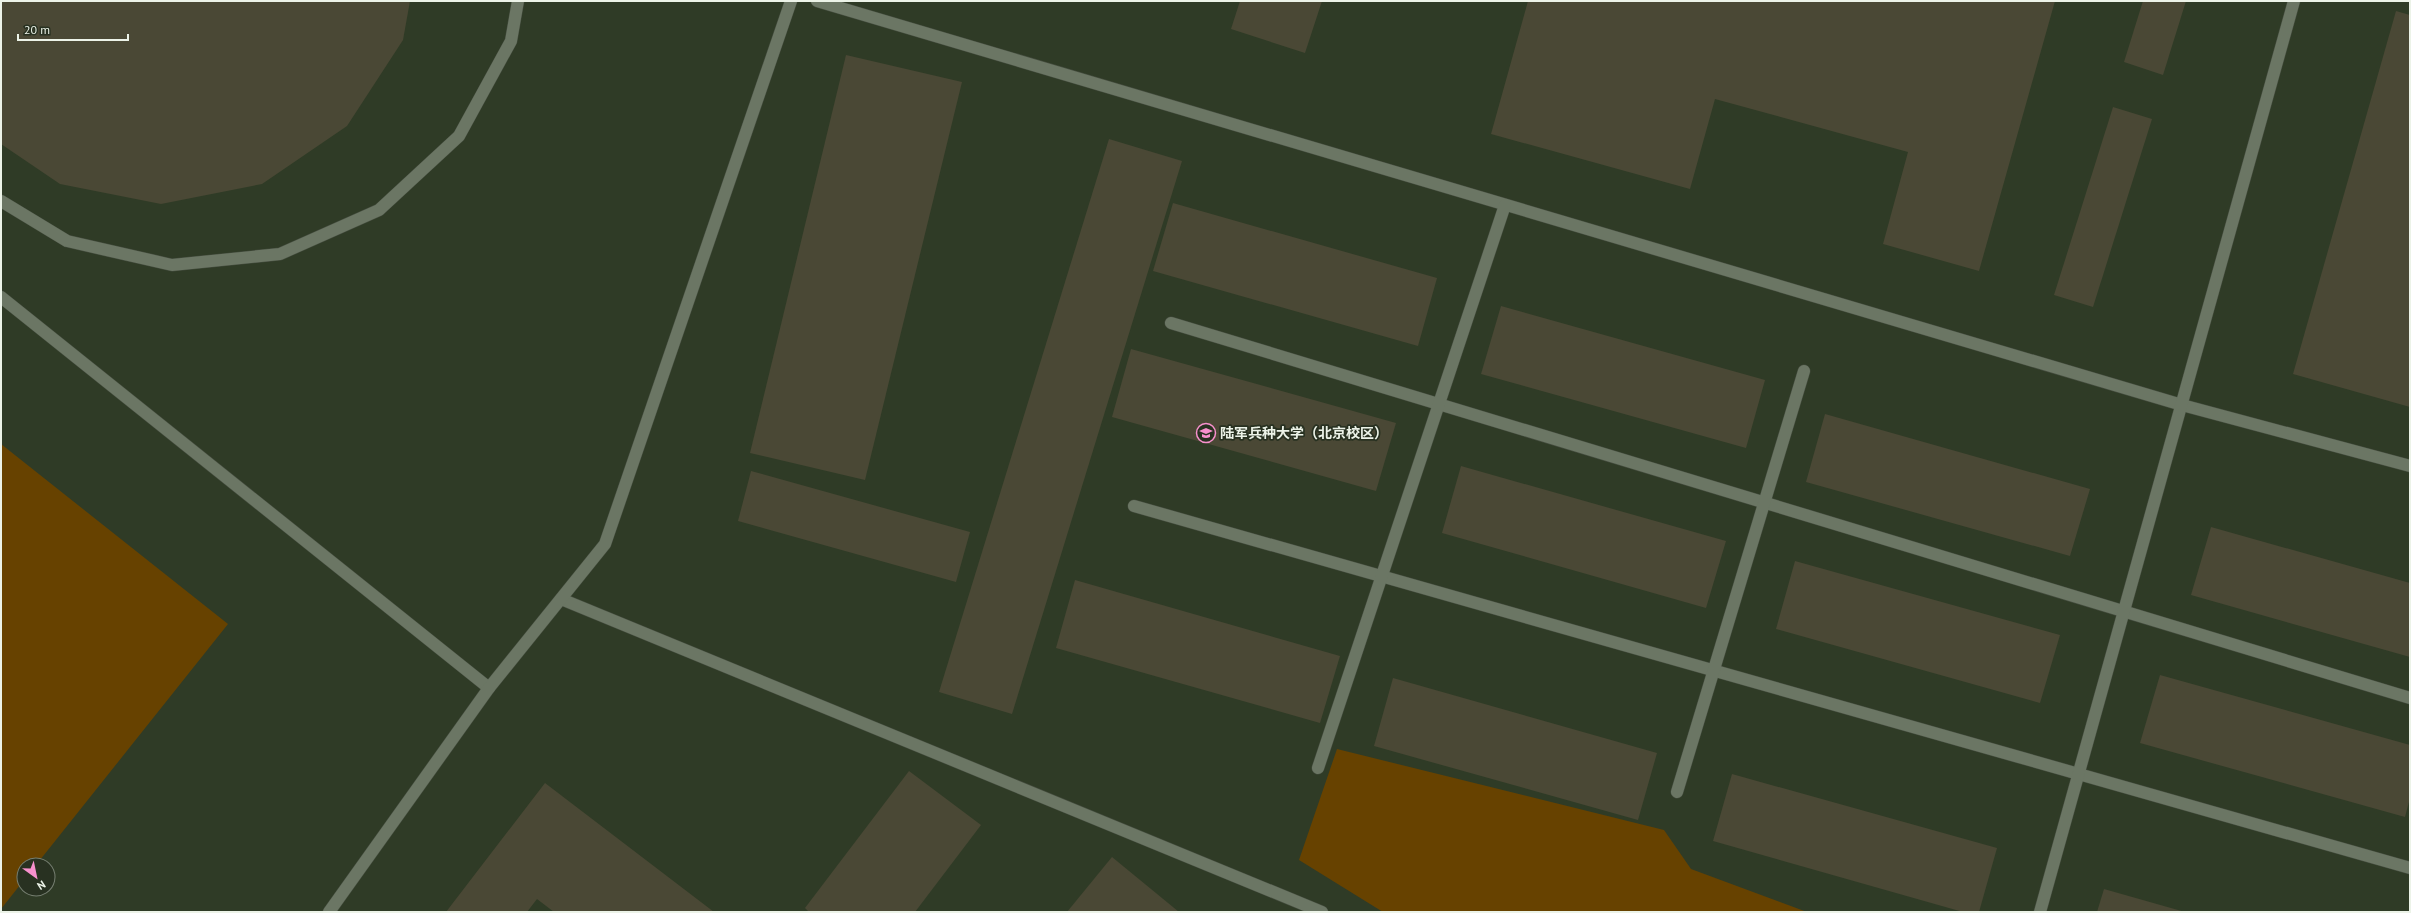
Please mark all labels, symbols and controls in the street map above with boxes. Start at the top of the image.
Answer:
scale bar [18,16,128,42]
text: 20 m [24,22,50,37]
school or university icon: 陆军兵种大学（北京校区） [1195,422,1217,444]
place label: 陆军兵种大学（北京校区） [1220,424,1388,442]
north arrow [16,857,56,897]
text: N [35,878,48,893]

